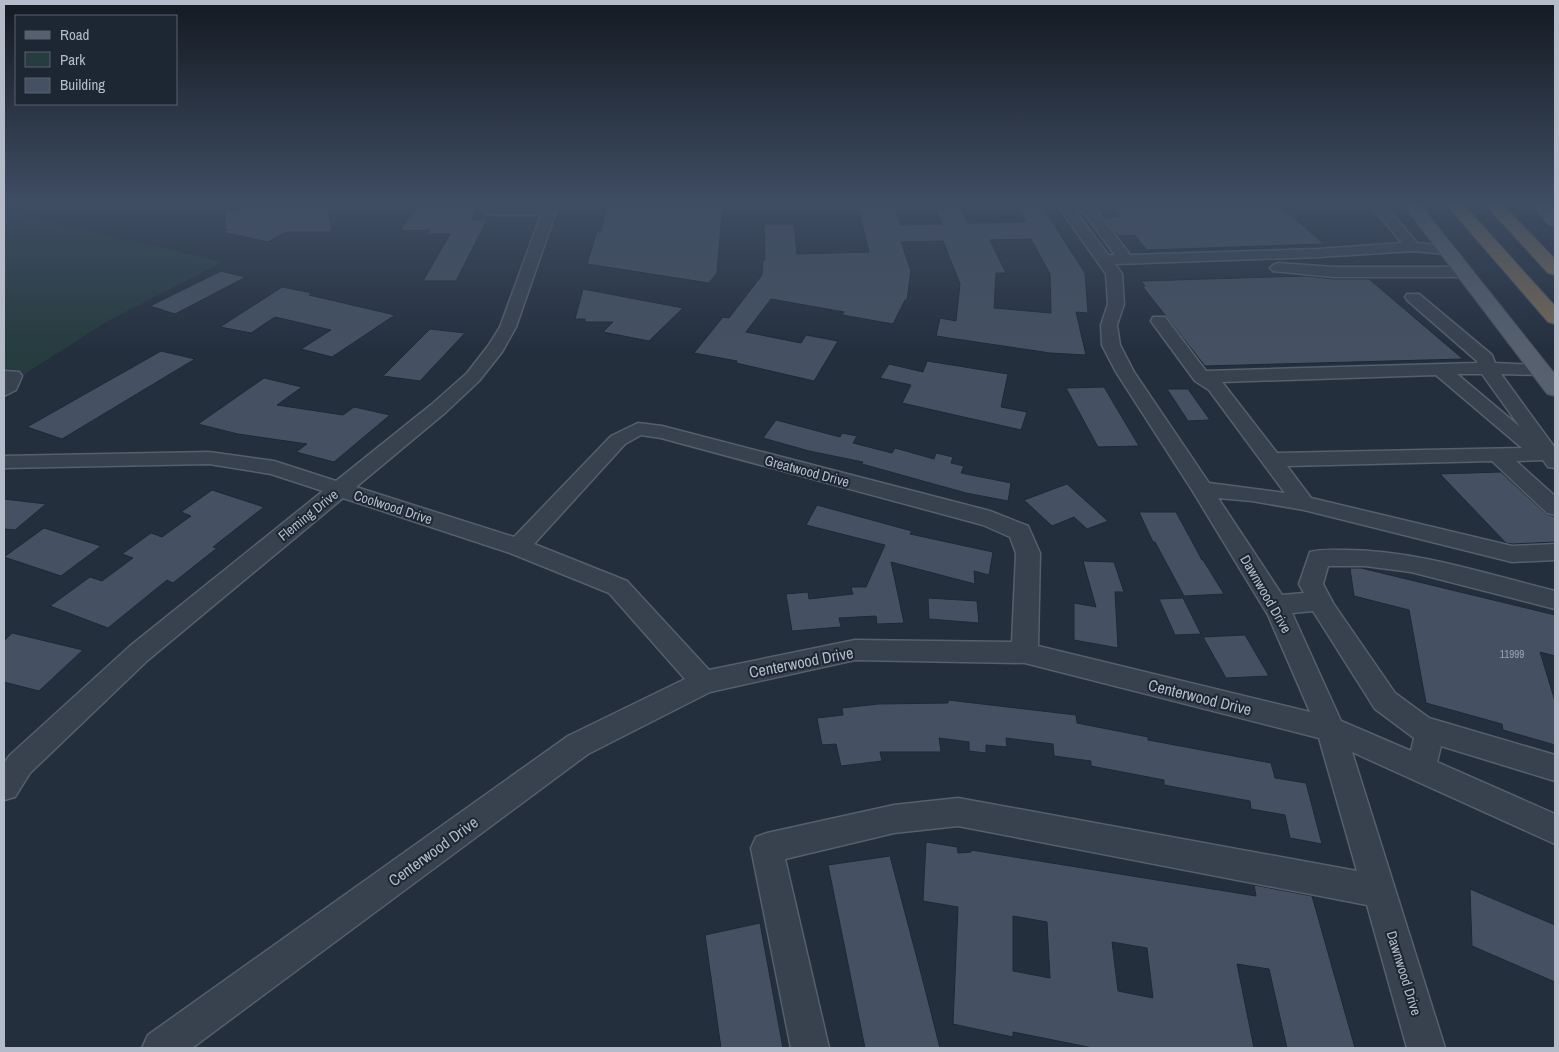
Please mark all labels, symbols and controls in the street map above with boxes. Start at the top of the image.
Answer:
legend [15,15,178,105]
text: Road [60,24,89,45]
text: Park [60,49,86,70]
text: Building [60,74,105,95]
street label: Greatwood Drive [763,451,851,491]
street label: Fleming Drive [274,485,342,545]
street label: Coolwood Drive [351,486,435,528]
street label: Dawnwood Drive [1236,552,1296,636]
street label: Centerwood Drive [747,641,855,683]
house number: 11999 [1500,647,1524,661]
street label: Centerwood Drive [1146,674,1254,720]
street label: Centerwood Drive [384,811,482,891]
street label: Dawnwood Drive [1383,929,1425,1017]

